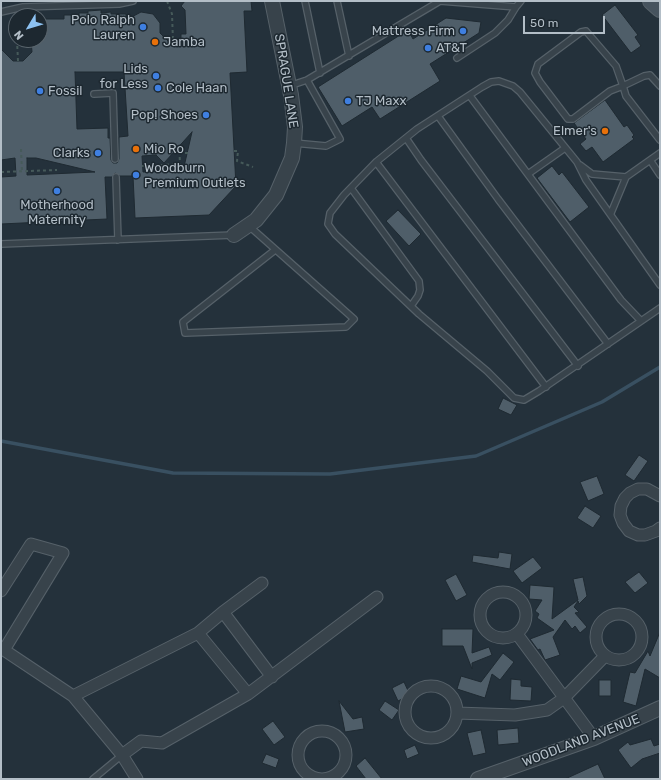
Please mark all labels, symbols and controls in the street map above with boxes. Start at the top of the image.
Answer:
north arrow [8,8,48,48]
scale bar [525,8,607,34]
place label: Polo Ralph Lauren [71,12,135,43]
text: 50 m [530,16,558,30]
marker: Polo Ralph Lauren [138,22,148,32]
place label: Mattress Firm [372,23,455,39]
marker: Mattress Firm [458,26,468,36]
text: N [11,28,27,42]
street label: SPRAGUE LANE [271,33,301,129]
place label: Jamba [163,34,205,50]
marker: Jamba [150,37,160,47]
place label: AT&T [436,40,467,56]
marker: AT&T [423,43,433,53]
place label: Lids for Less [100,61,148,92]
marker: Lids for Less [151,71,161,81]
place label: Cole Haan [166,80,227,96]
place label: Fossil [48,83,82,99]
marker: Cole Haan [153,83,163,93]
marker: Fossil [35,86,45,96]
place label: TJ Maxx [356,93,406,109]
marker: TJ Maxx [343,96,353,106]
place label: Pop! Shoes [131,107,198,123]
marker: Pop! Shoes [201,110,211,120]
place label: Elmer's [553,123,597,139]
marker: Elmer's [600,126,610,136]
place label: Mio Ro [144,141,184,157]
marker: Mio Ro [131,144,141,154]
place label: Clarks [53,145,90,161]
marker: Clarks [93,148,103,158]
place label: Woodburn Premium Outlets [144,160,246,191]
marker: Woodburn Premium Outlets [131,170,141,180]
marker: Motherhood Maternity [52,186,62,196]
place label: Motherhood Maternity [20,197,94,228]
street label: WOODLAND AVENUE [520,711,642,771]

